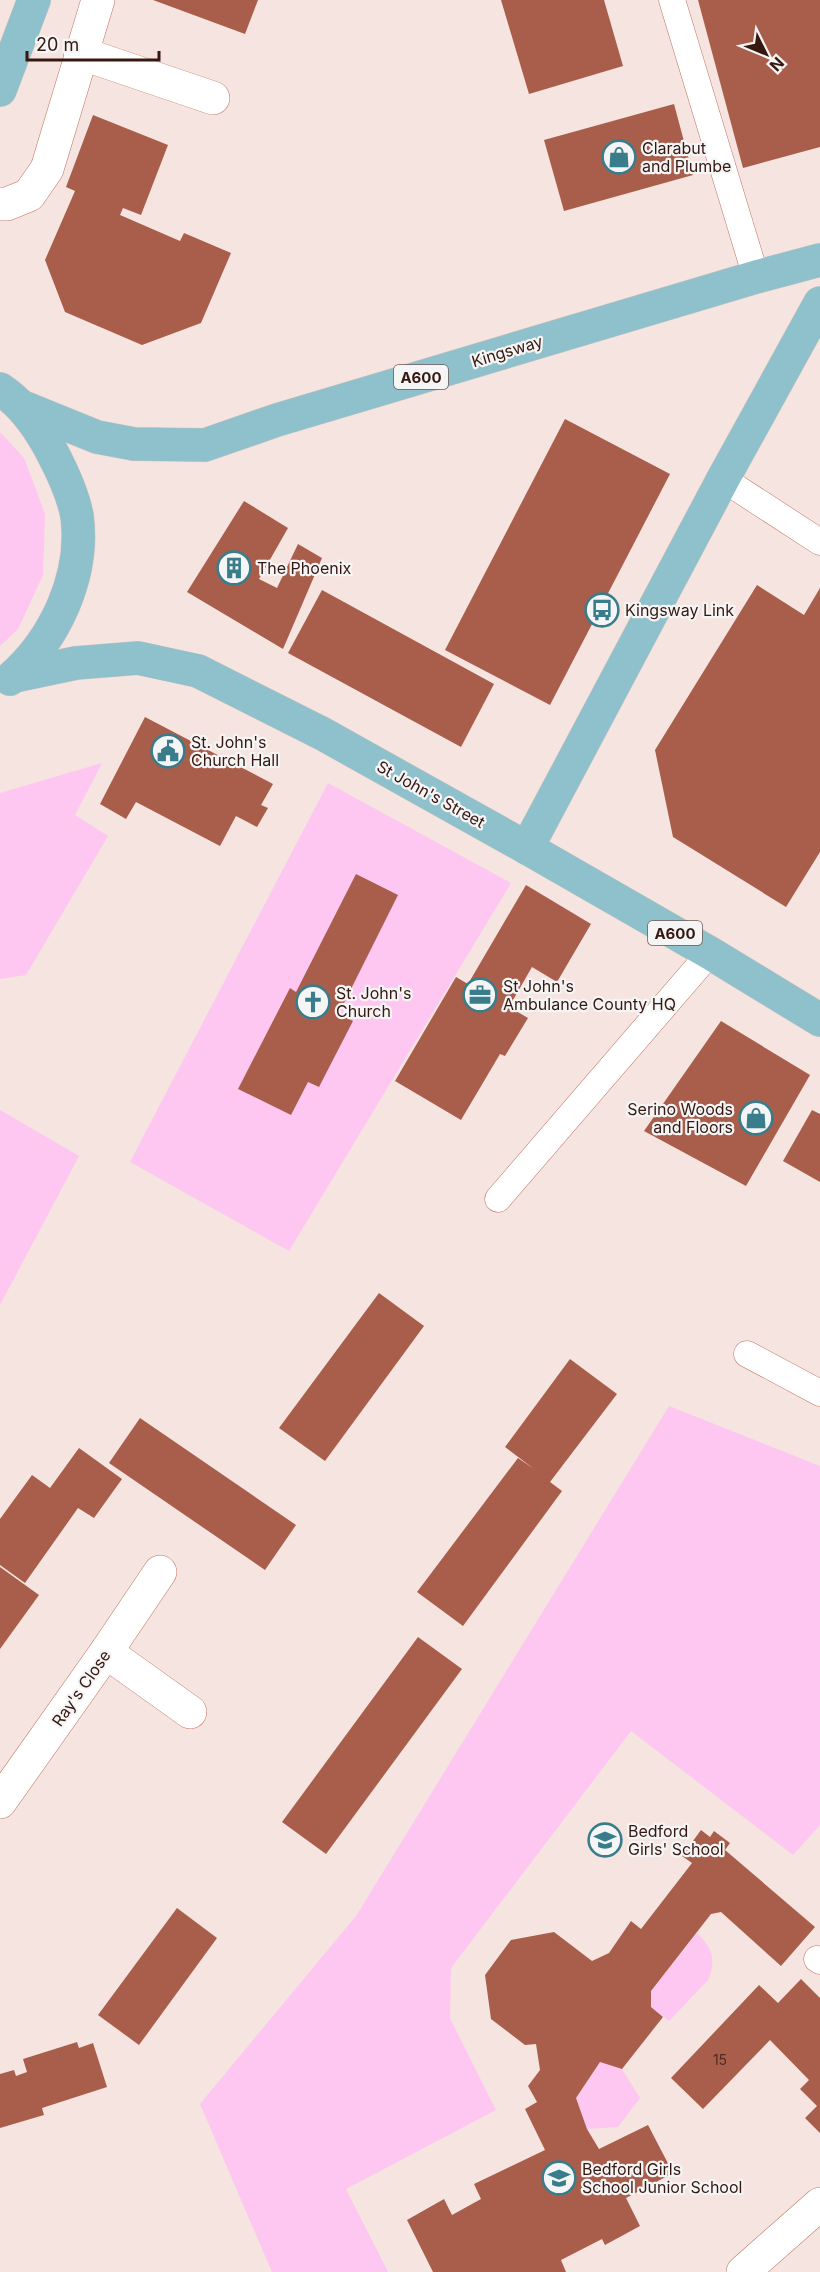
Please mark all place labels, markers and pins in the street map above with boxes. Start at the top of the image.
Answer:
place label: Clarabut and Plumbe [642,138,731,176]
shop icon: Clarabut and Plumbe [601,139,637,175]
building icon: The Phoenix [216,550,252,586]
place label: The Phoenix [257,558,352,578]
bus stop icon: Kingsway Link [584,592,620,628]
place label: Kingsway Link [625,600,734,620]
place label: St. John's Church Hall [191,732,279,770]
public building icon: St. John's Church Hall [150,733,186,769]
place label: St John's Ambulance County HQ [503,976,676,1014]
office icon: St John's Ambulance County HQ [462,977,498,1013]
place label: St. John's Church [336,983,412,1021]
church icon: St. John's Church [295,984,331,1020]
place label: Serino Woods and Floors [627,1099,733,1137]
shop icon: Serino Woods and Floors [738,1100,774,1136]
place label: Bedford Girls' School [628,1821,724,1859]
school or university icon: Bedford Girls' School [587,1822,623,1858]
place label: Bedford Girls School Junior School [582,2159,742,2197]
school or university icon: Bedford Girls School Junior School [541,2160,577,2196]

